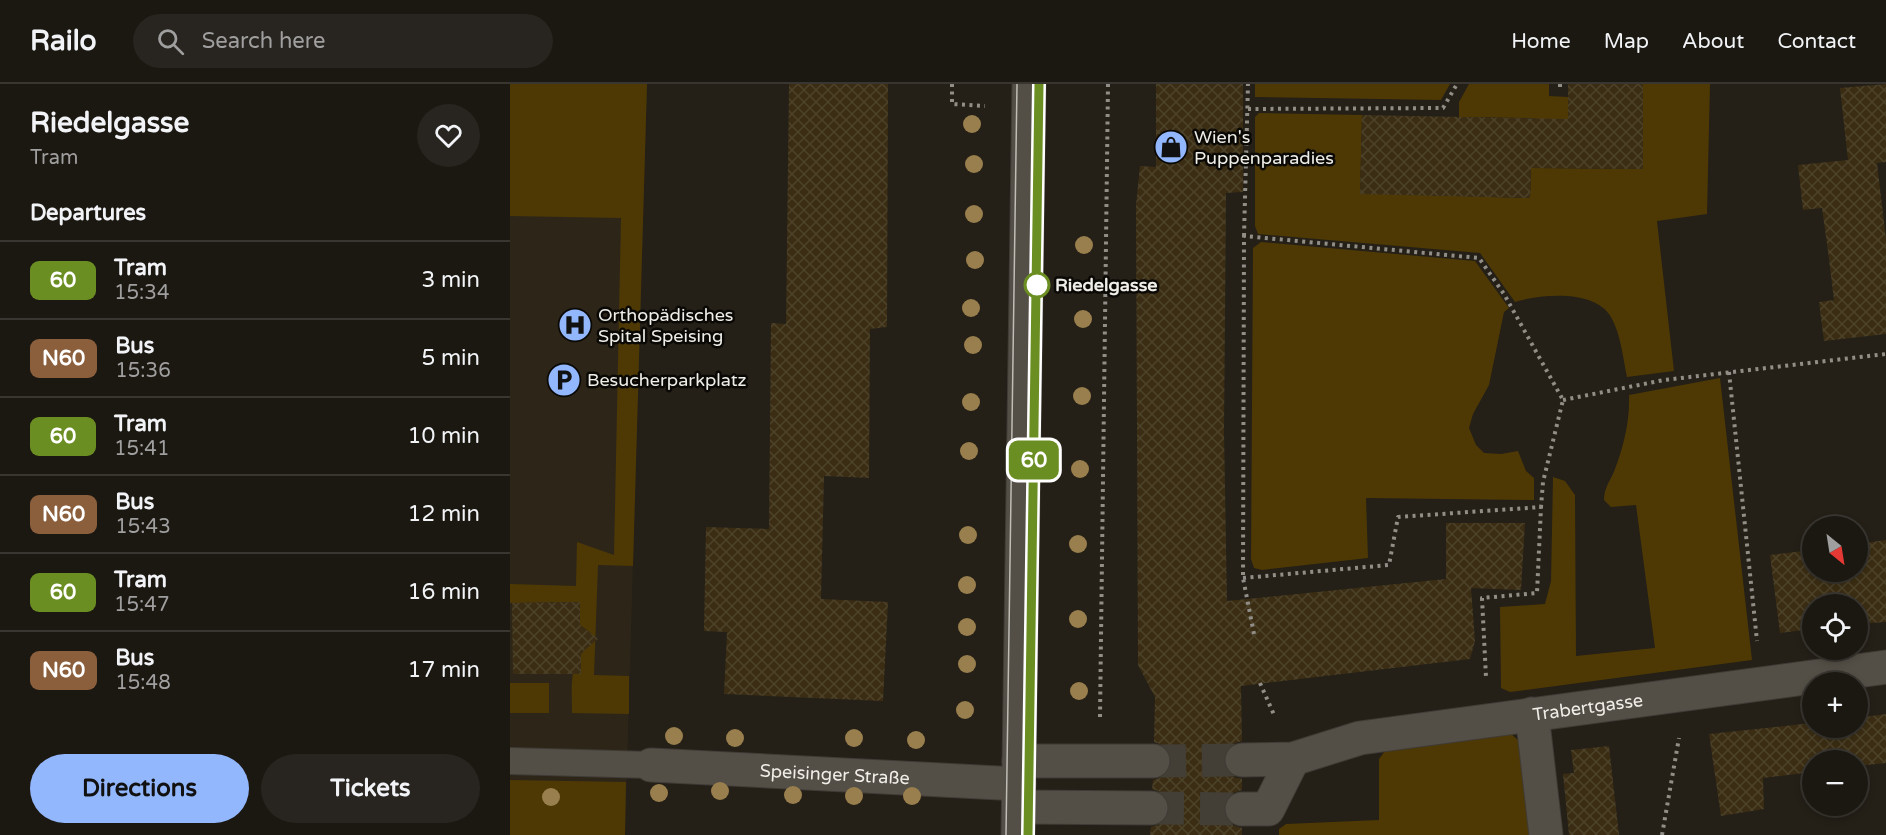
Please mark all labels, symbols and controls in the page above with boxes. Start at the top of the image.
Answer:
search box [133,14,553,68]
text: Railo [30,24,97,58]
icon: search [154,25,187,58]
text: Search here [202,28,325,54]
text: Home [1511,29,1571,54]
text: Map [1604,29,1649,54]
text: About [1682,29,1744,54]
text: Contact [1777,29,1856,54]
button: heart [417,104,480,167]
text: Riedelgasse [30,106,189,140]
place label: Wien's Puppenparadies [1194,126,1334,169]
shop icon: Wien's Puppenparadies [1153,129,1189,165]
text: Tram [30,146,78,170]
text: Departures [30,200,146,226]
text: Tram [114,255,167,281]
text: 3 min [421,267,480,293]
text: 60 [50,268,76,293]
marker: Riedelgasse [1024,272,1050,298]
place label: Riedelgasse [1055,274,1157,296]
text: 15:34 [114,281,169,305]
place label: Orthopädisches Spital Speising [598,304,733,347]
hospital icon: Orthopädisches Spital Speising [557,307,593,343]
text: Bus [115,333,154,359]
text: 5 min [421,345,480,371]
text: N60 [42,346,85,371]
text: 15:36 [115,359,171,383]
parking icon: Besucherparkplatz [546,362,582,398]
place label: Besucherparkplatz [587,369,747,391]
text: Tram [114,411,167,437]
text: 10 min [408,423,480,449]
text: 60 [50,424,76,449]
text: 15:41 [114,437,169,461]
line badge: 60 [1007,440,1061,479]
text: 60 [1021,448,1047,473]
text: Bus [115,489,154,515]
text: 12 min [408,501,480,527]
text: N60 [42,502,85,527]
text: 15:43 [115,515,171,539]
north arrow [1802,516,1868,582]
map controls [1802,516,1868,816]
text: Tram [114,567,167,593]
text: 16 min [408,579,480,605]
text: 60 [50,580,76,605]
text: 15:47 [114,593,169,617]
button: locate [1802,594,1868,660]
text: Bus [115,645,154,671]
text: 17 min [408,657,480,683]
text: N60 [42,658,85,683]
text: 15:48 [115,671,171,695]
button: + [1802,672,1868,738]
street label: Trabertgasse [1531,689,1644,726]
button: − [1802,750,1868,816]
button: Directions [30,754,249,823]
button: Tickets [261,754,480,823]
street label: Speisinger Straße [759,760,910,789]

